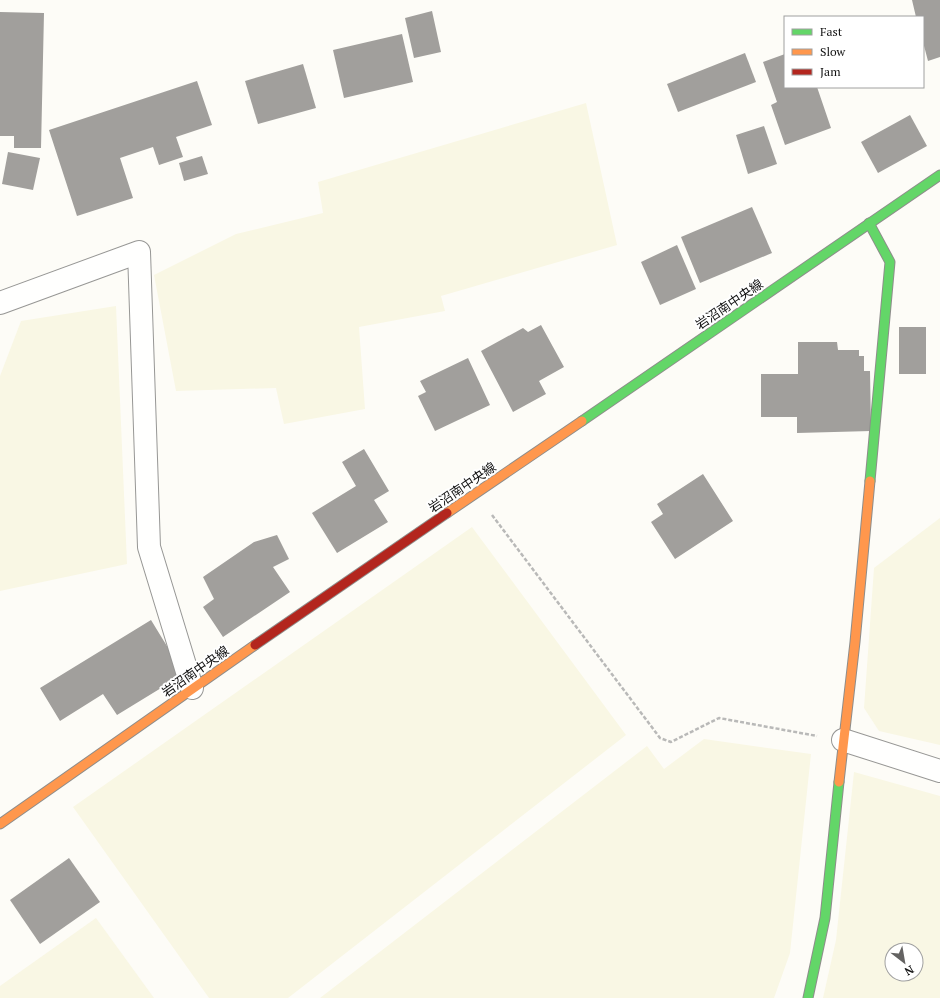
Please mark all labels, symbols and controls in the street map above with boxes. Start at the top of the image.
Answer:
legend [784,16,924,88]
text: Fast [820,24,843,39]
text: Slow [820,44,846,59]
text: Jam [820,64,841,79]
street label: 岩沼南中央線 [692,275,766,333]
street label: 岩沼南中央線 [425,458,499,516]
street label: 岩沼南中央線 [158,641,232,701]
north arrow [884,942,924,982]
text: N [901,962,916,979]

